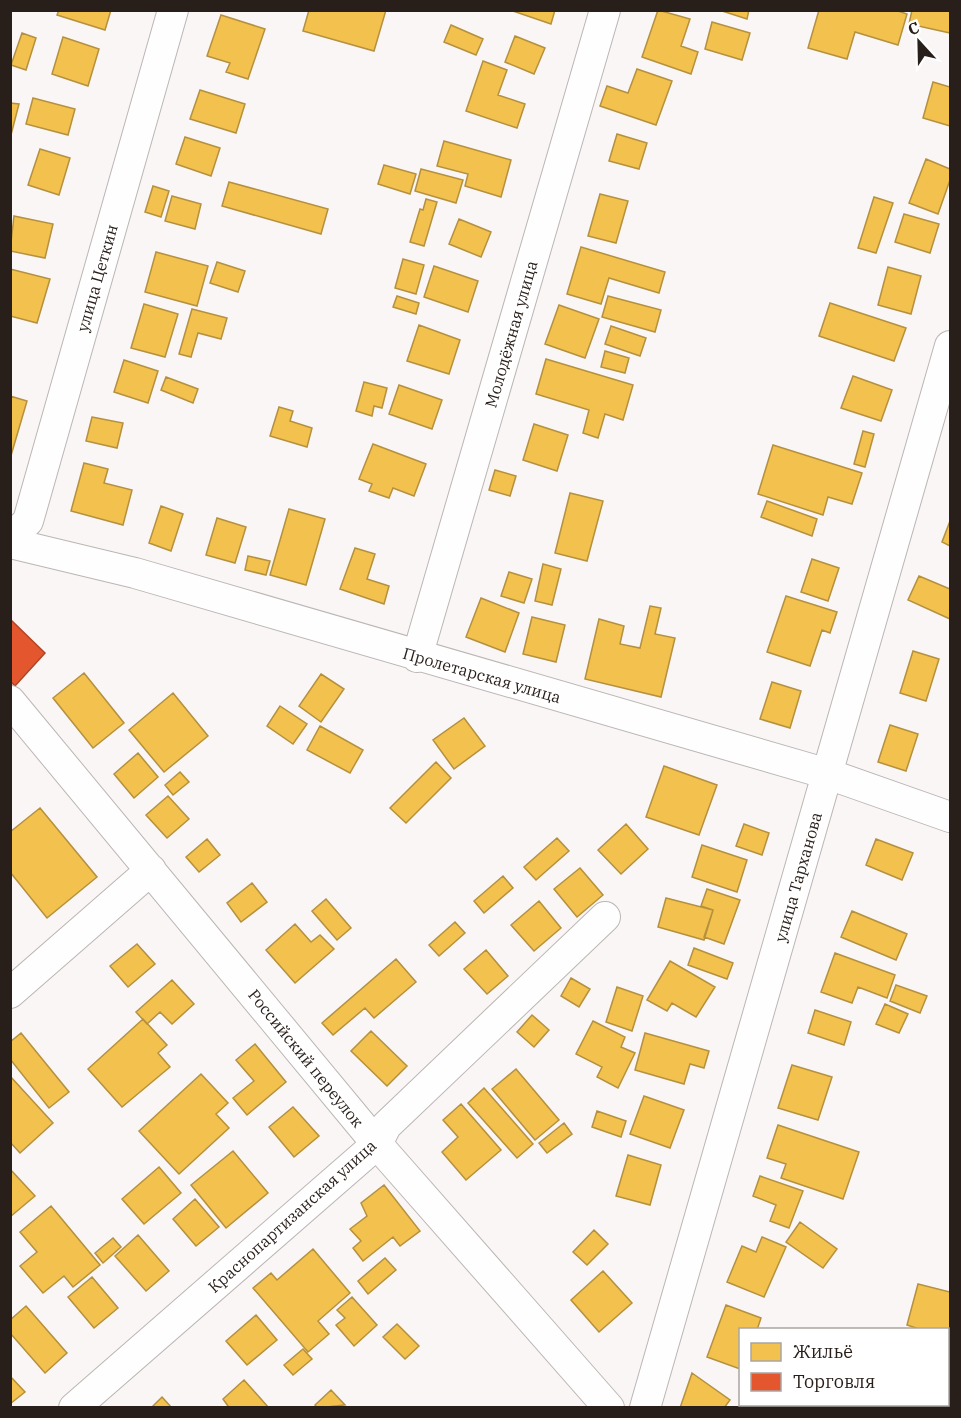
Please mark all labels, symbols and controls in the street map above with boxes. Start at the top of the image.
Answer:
north arrow [889,12,949,72]
text: С [905,17,922,39]
street label: улица Цеткин [72,222,122,334]
street label: Молодёжная улица [480,258,542,410]
street label: Пролетарская улица [401,643,564,707]
street label: улица Тарханова [770,809,826,944]
street label: Российский переулок [244,985,368,1132]
street label: Краснопартизанская улица [204,1135,380,1297]
legend [739,1328,949,1406]
text: Жильё [793,1340,853,1363]
text: Торговля [793,1370,875,1393]

